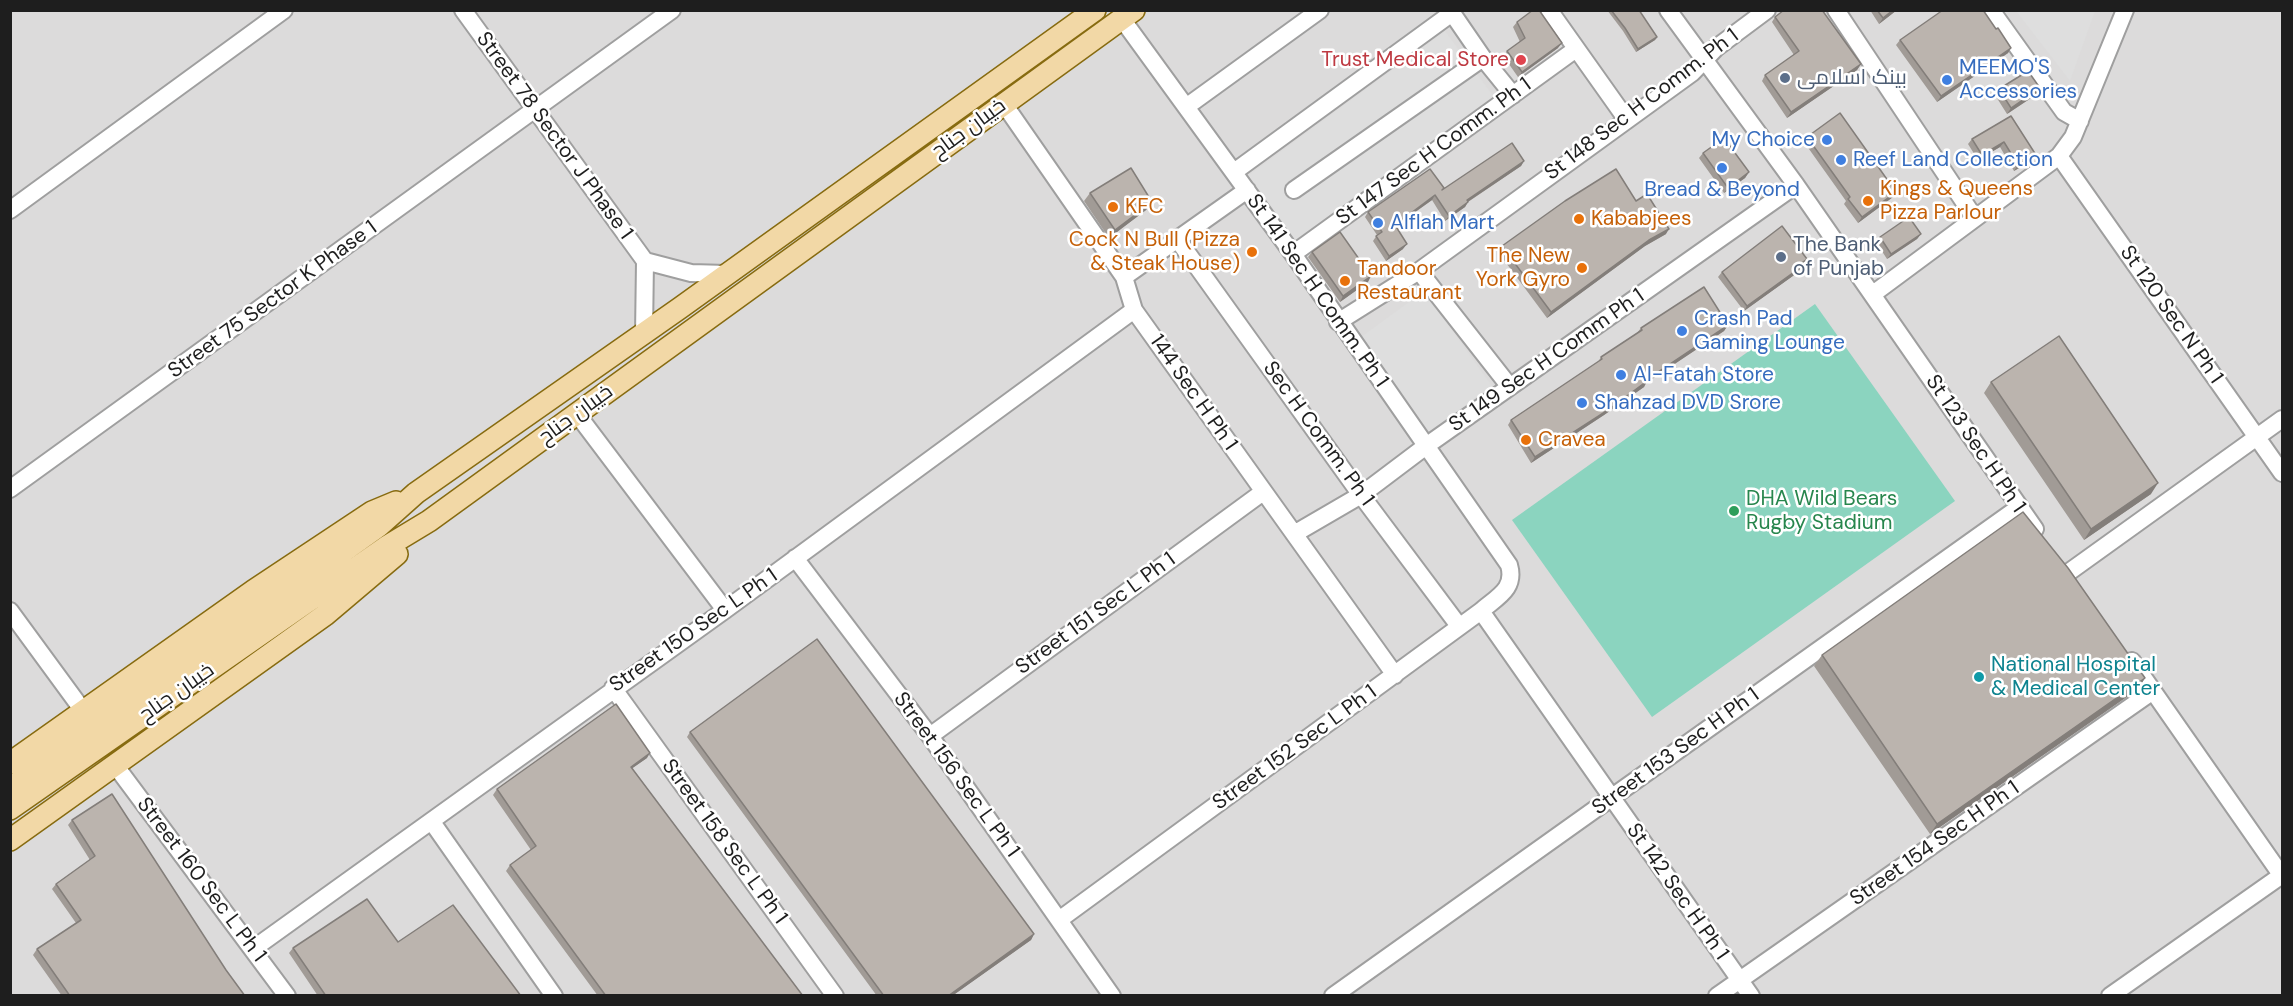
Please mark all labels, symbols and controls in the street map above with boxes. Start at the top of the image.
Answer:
street label: St 148 Sec H Comm. Ph 1 [1540,24,1744,186]
street label: Street 78 Sector J Phase 1 [470,27,638,245]
place label: Trust Medical Store [1321,47,1509,73]
marker: Trust Medical Store [1514,53,1528,67]
place label: MEEMO'S Accessories [1959,55,2077,105]
place label: بینک اسلامی [1797,65,1907,91]
marker: بینک اسلامی [1778,71,1792,85]
street label: St 147 Sec H Comm. Ph 1 [1332,73,1536,231]
marker: MEEMO'S Accessories [1940,73,1954,87]
street label: خیبان جناح [927,94,1011,164]
place label: My Choice [1712,127,1815,153]
marker: My Choice [1820,133,1834,147]
place label: Reef Land Collection [1853,147,2053,173]
marker: Reef Land Collection [1834,153,1848,167]
marker: Bread & Beyond [1715,161,1729,175]
place label: Kings & Queens Pizza Parlour [1880,176,2033,226]
place label: Bread & Beyond [1644,177,1800,203]
street label: St 141 Sec H Comm. Ph 1 [1241,190,1393,392]
place label: KFC [1125,194,1164,220]
marker: Kings & Queens Pizza Parlour [1861,194,1875,208]
marker: KFC [1106,200,1120,214]
place label: Kababjees [1591,206,1691,232]
place label: Alflah Mart [1390,210,1495,236]
marker: Kababjees [1572,212,1586,226]
street label: Street 75 Sector K Phase 1 [164,216,382,384]
marker: Alflah Mart [1371,216,1385,230]
place label: Cock N Bull (Pizza & Steak House) [1069,227,1240,277]
place label: The Bank of Punjab [1793,232,1884,282]
street label: St 120 Sec N Ph 1 [2114,241,2228,389]
place label: The New York Gyro [1476,243,1570,293]
marker: Cock N Bull (Pizza & Steak House) [1245,245,1259,259]
marker: The Bank of Punjab [1774,250,1788,264]
place label: Tandoor Restaurant [1357,256,1462,306]
marker: The New York Gyro [1575,261,1589,275]
marker: Tandoor Restaurant [1338,274,1352,288]
street label: St 149 Sec H Comm Ph 1 [1445,284,1649,438]
place label: Crash Pad Gaming Lounge [1694,306,1845,356]
marker: Crash Pad Gaming Lounge [1675,324,1689,338]
street label: 144 Sec H Ph 1 [1144,330,1242,456]
street label: Sec H Comm. Ph 1 [1257,357,1379,511]
place label: Al-Fatah Store [1633,362,1774,388]
marker: Al-Fatah Store [1614,368,1628,382]
street label: St 123 Sec H Ph 1 [1920,370,2030,518]
street label: خیبان جناح [534,380,618,450]
place label: Shahzad DVD Srore [1594,390,1781,416]
marker: Shahzad DVD Srore [1575,396,1589,410]
place label: Cravea [1538,427,1606,453]
marker: Cravea [1519,433,1533,447]
place label: DHA Wild Bears Rugby Stadium [1746,486,1897,536]
marker: DHA Wild Bears Rugby Stadium [1727,504,1741,518]
street label: Street 151 Sec L Ph 1 [1011,548,1181,680]
street label: Street 150 Sec L Ph 1 [605,564,783,698]
place label: National Hospital & Medical Center [1991,652,2160,702]
street label: خیبان جناح [135,658,219,728]
marker: National Hospital & Medical Center [1972,670,1986,684]
street label: Street 152 Sec L Ph 1 [1208,680,1382,816]
street label: Street 153 Sec H Ph 1 [1588,683,1764,821]
street label: Street 156 Sec L Ph 1 [888,688,1024,862]
street label: Street 158 Sec L Ph 1 [656,755,792,929]
street label: Street 154 Sec H Ph 1 [1846,776,2024,912]
street label: Street 160 Sec L Ph 1 [131,793,271,967]
street label: St 142 Sec H Ph 1 [1621,819,1733,965]

